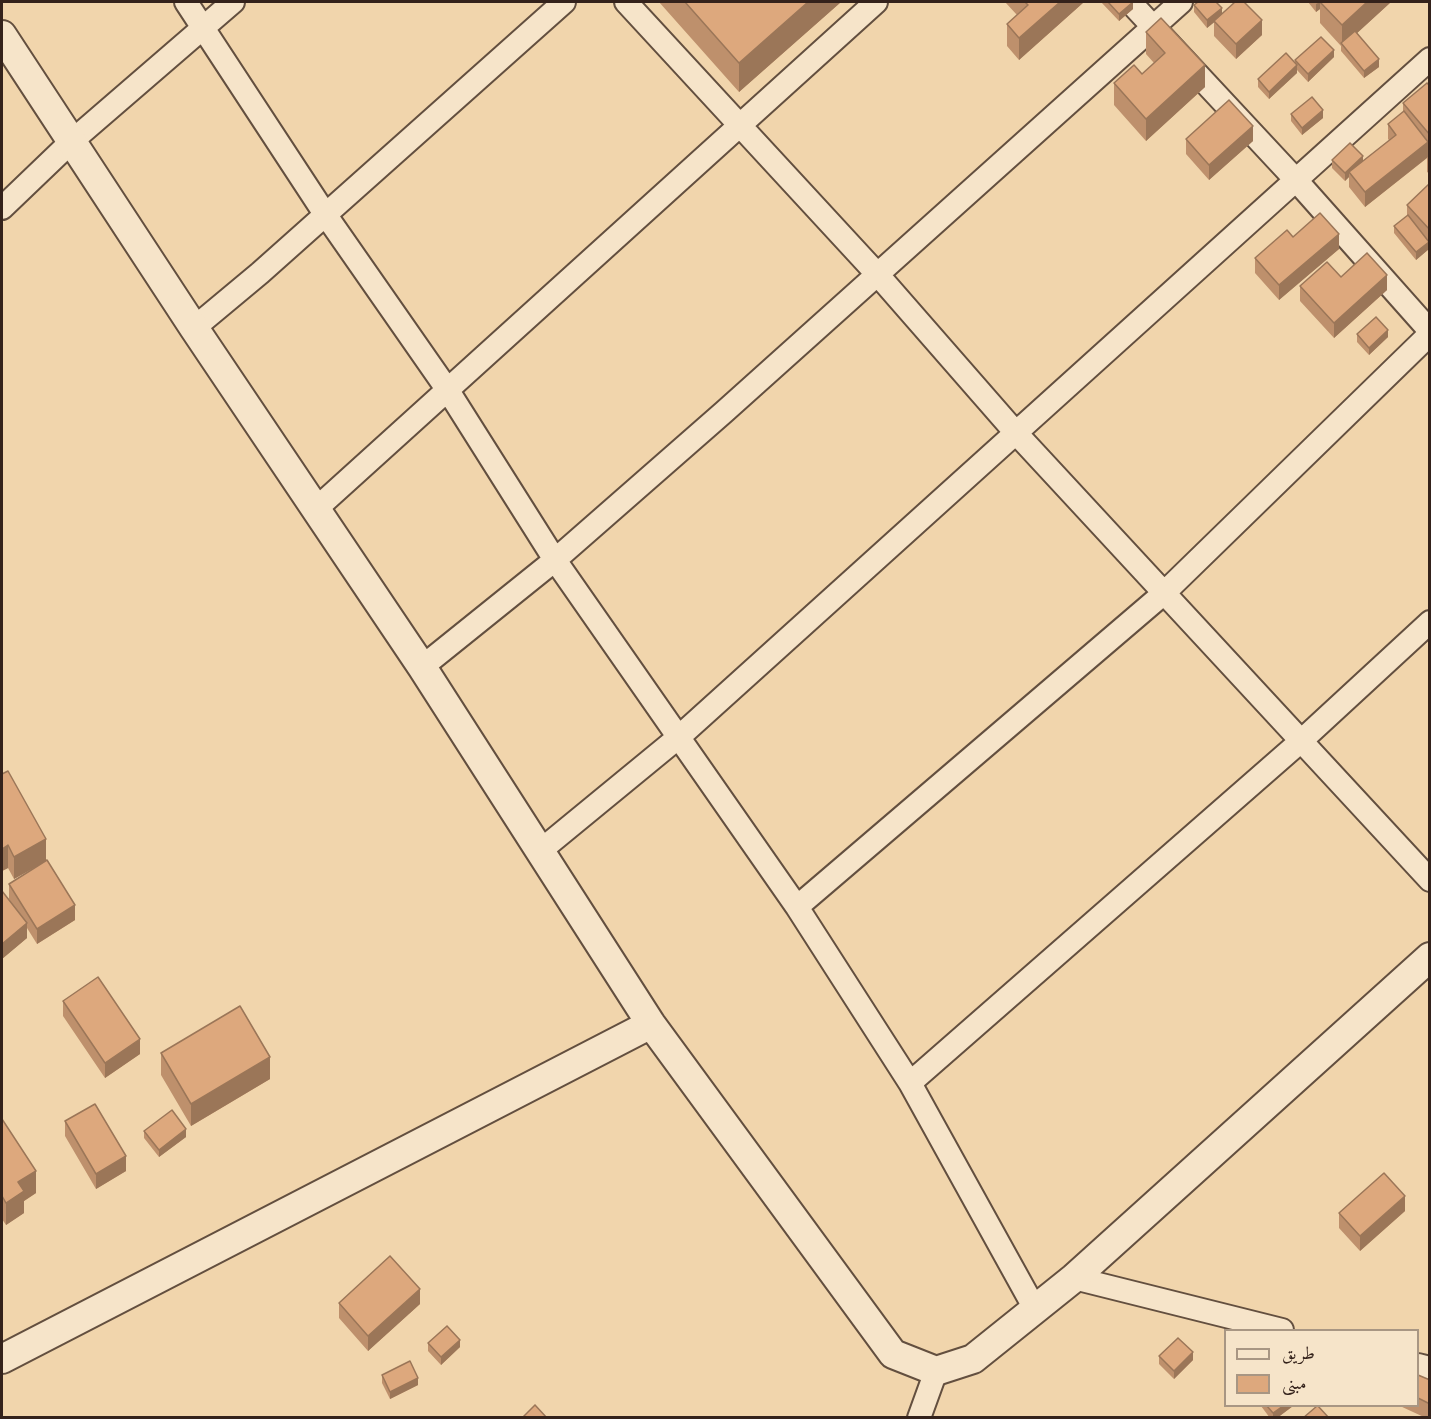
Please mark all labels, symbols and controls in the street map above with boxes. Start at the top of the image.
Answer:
legend [1224,1329,1419,1407]
text: طريق [1282,1342,1315,1365]
text: مبنى [1282,1372,1307,1395]

